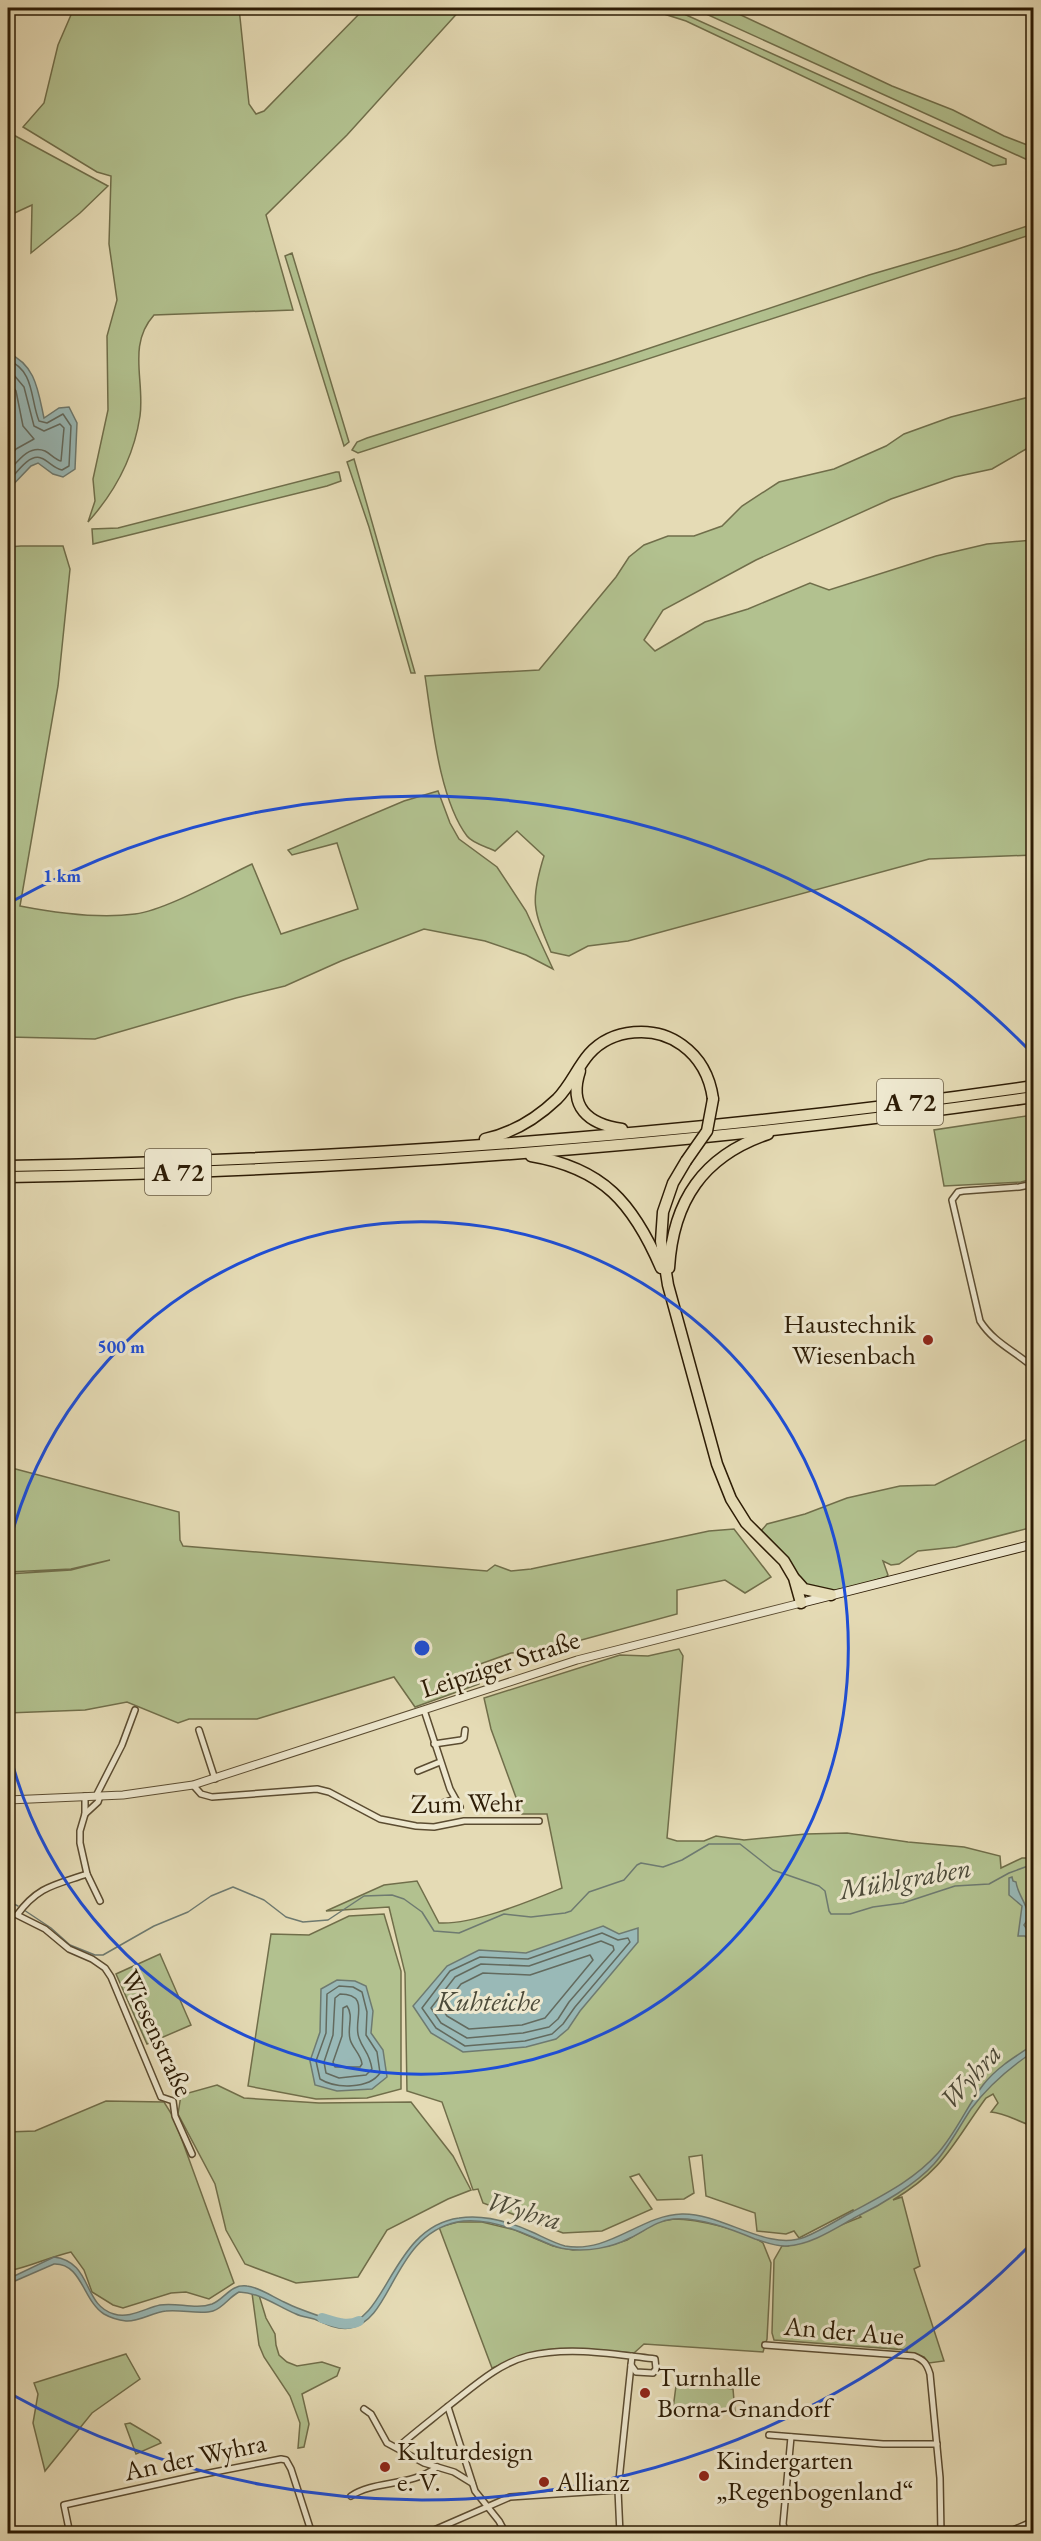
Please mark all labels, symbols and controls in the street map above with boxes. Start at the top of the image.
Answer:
text: 1 km [43,864,82,887]
road number: A 72 [877,1079,943,1125]
road number: A 72 [145,1149,211,1195]
place label: Haustechnik Wiesenbach [783,1306,916,1372]
marker: Haustechnik Wiesenbach [921,1333,935,1347]
text: 500 m [97,1335,145,1358]
street label: Leipziger Straße [416,1621,584,1706]
centre of rings [412,1638,432,1658]
street label: Zum Wehr [410,1784,523,1821]
water label: Mühlgraben [834,1849,974,1908]
street label: Wiesenstraße [113,1964,202,2102]
water label: Kuhteiche [435,1983,540,2019]
water label: Wyhra [931,2036,1009,2116]
water label: Wyhra [482,2182,566,2238]
street label: An der Aue [782,2308,906,2353]
place label: Turnhalle Borna-Gnandorf [657,2359,835,2425]
marker: Turnhalle Borna-Gnandorf [638,2386,652,2400]
street label: An der Wyhra [120,2424,269,2489]
place label: Kulturdesign e. V. [397,2433,533,2499]
place label: Kindergarten „Regenbogenland“ [716,2442,914,2508]
marker: Kulturdesign e. V. [378,2460,392,2474]
place label: Allianz [555,2464,630,2499]
marker: Kindergarten „Regenbogenland“ [697,2469,711,2483]
marker: Allianz [537,2475,551,2489]

